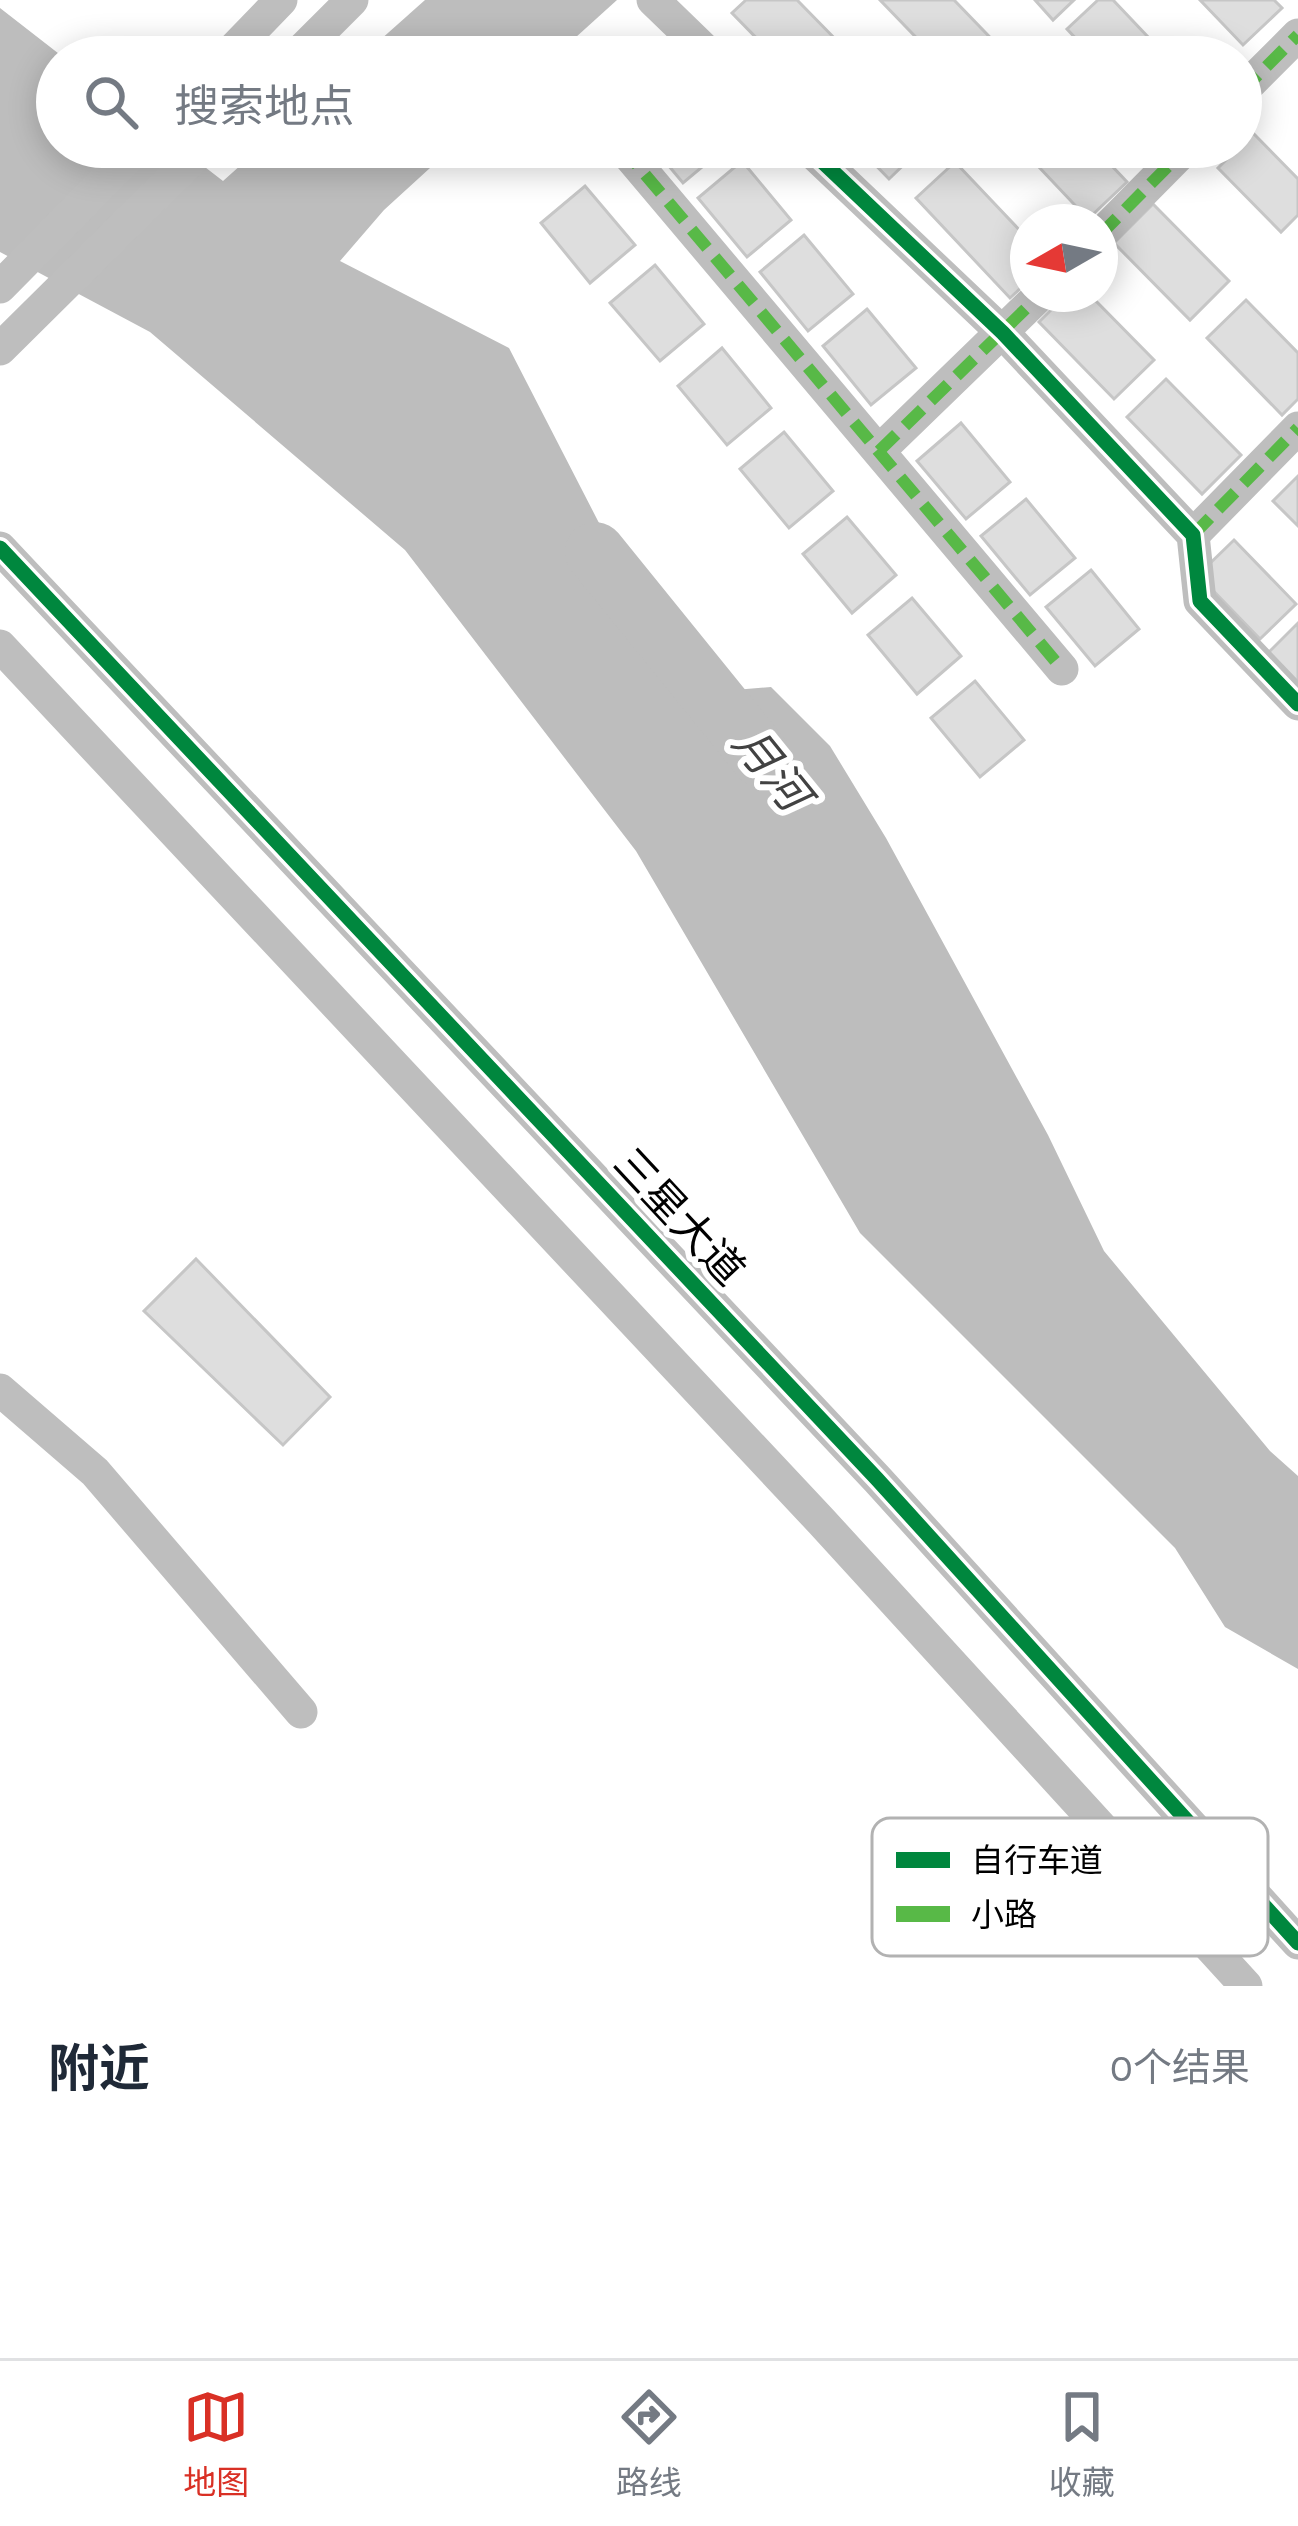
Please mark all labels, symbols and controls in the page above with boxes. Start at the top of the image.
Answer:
search box [36,36,1262,168]
icon: search [78,69,144,135]
text: 搜索地点 [174,81,354,133]
north arrow [1010,204,1118,312]
water label: 月河 [722,718,825,827]
street label: 三星大道 [603,1139,755,1295]
legend [872,1818,1268,1956]
text: 自行车道 [971,1842,1103,1880]
text: 小路 [971,1896,1037,1934]
text: 附近 [48,2039,150,2099]
text: 0个结果 [1110,2045,1250,2091]
tab: 地图 [183,2384,249,2504]
tab: 路线 [616,2384,682,2504]
tab: 收藏 [1049,2384,1115,2504]

